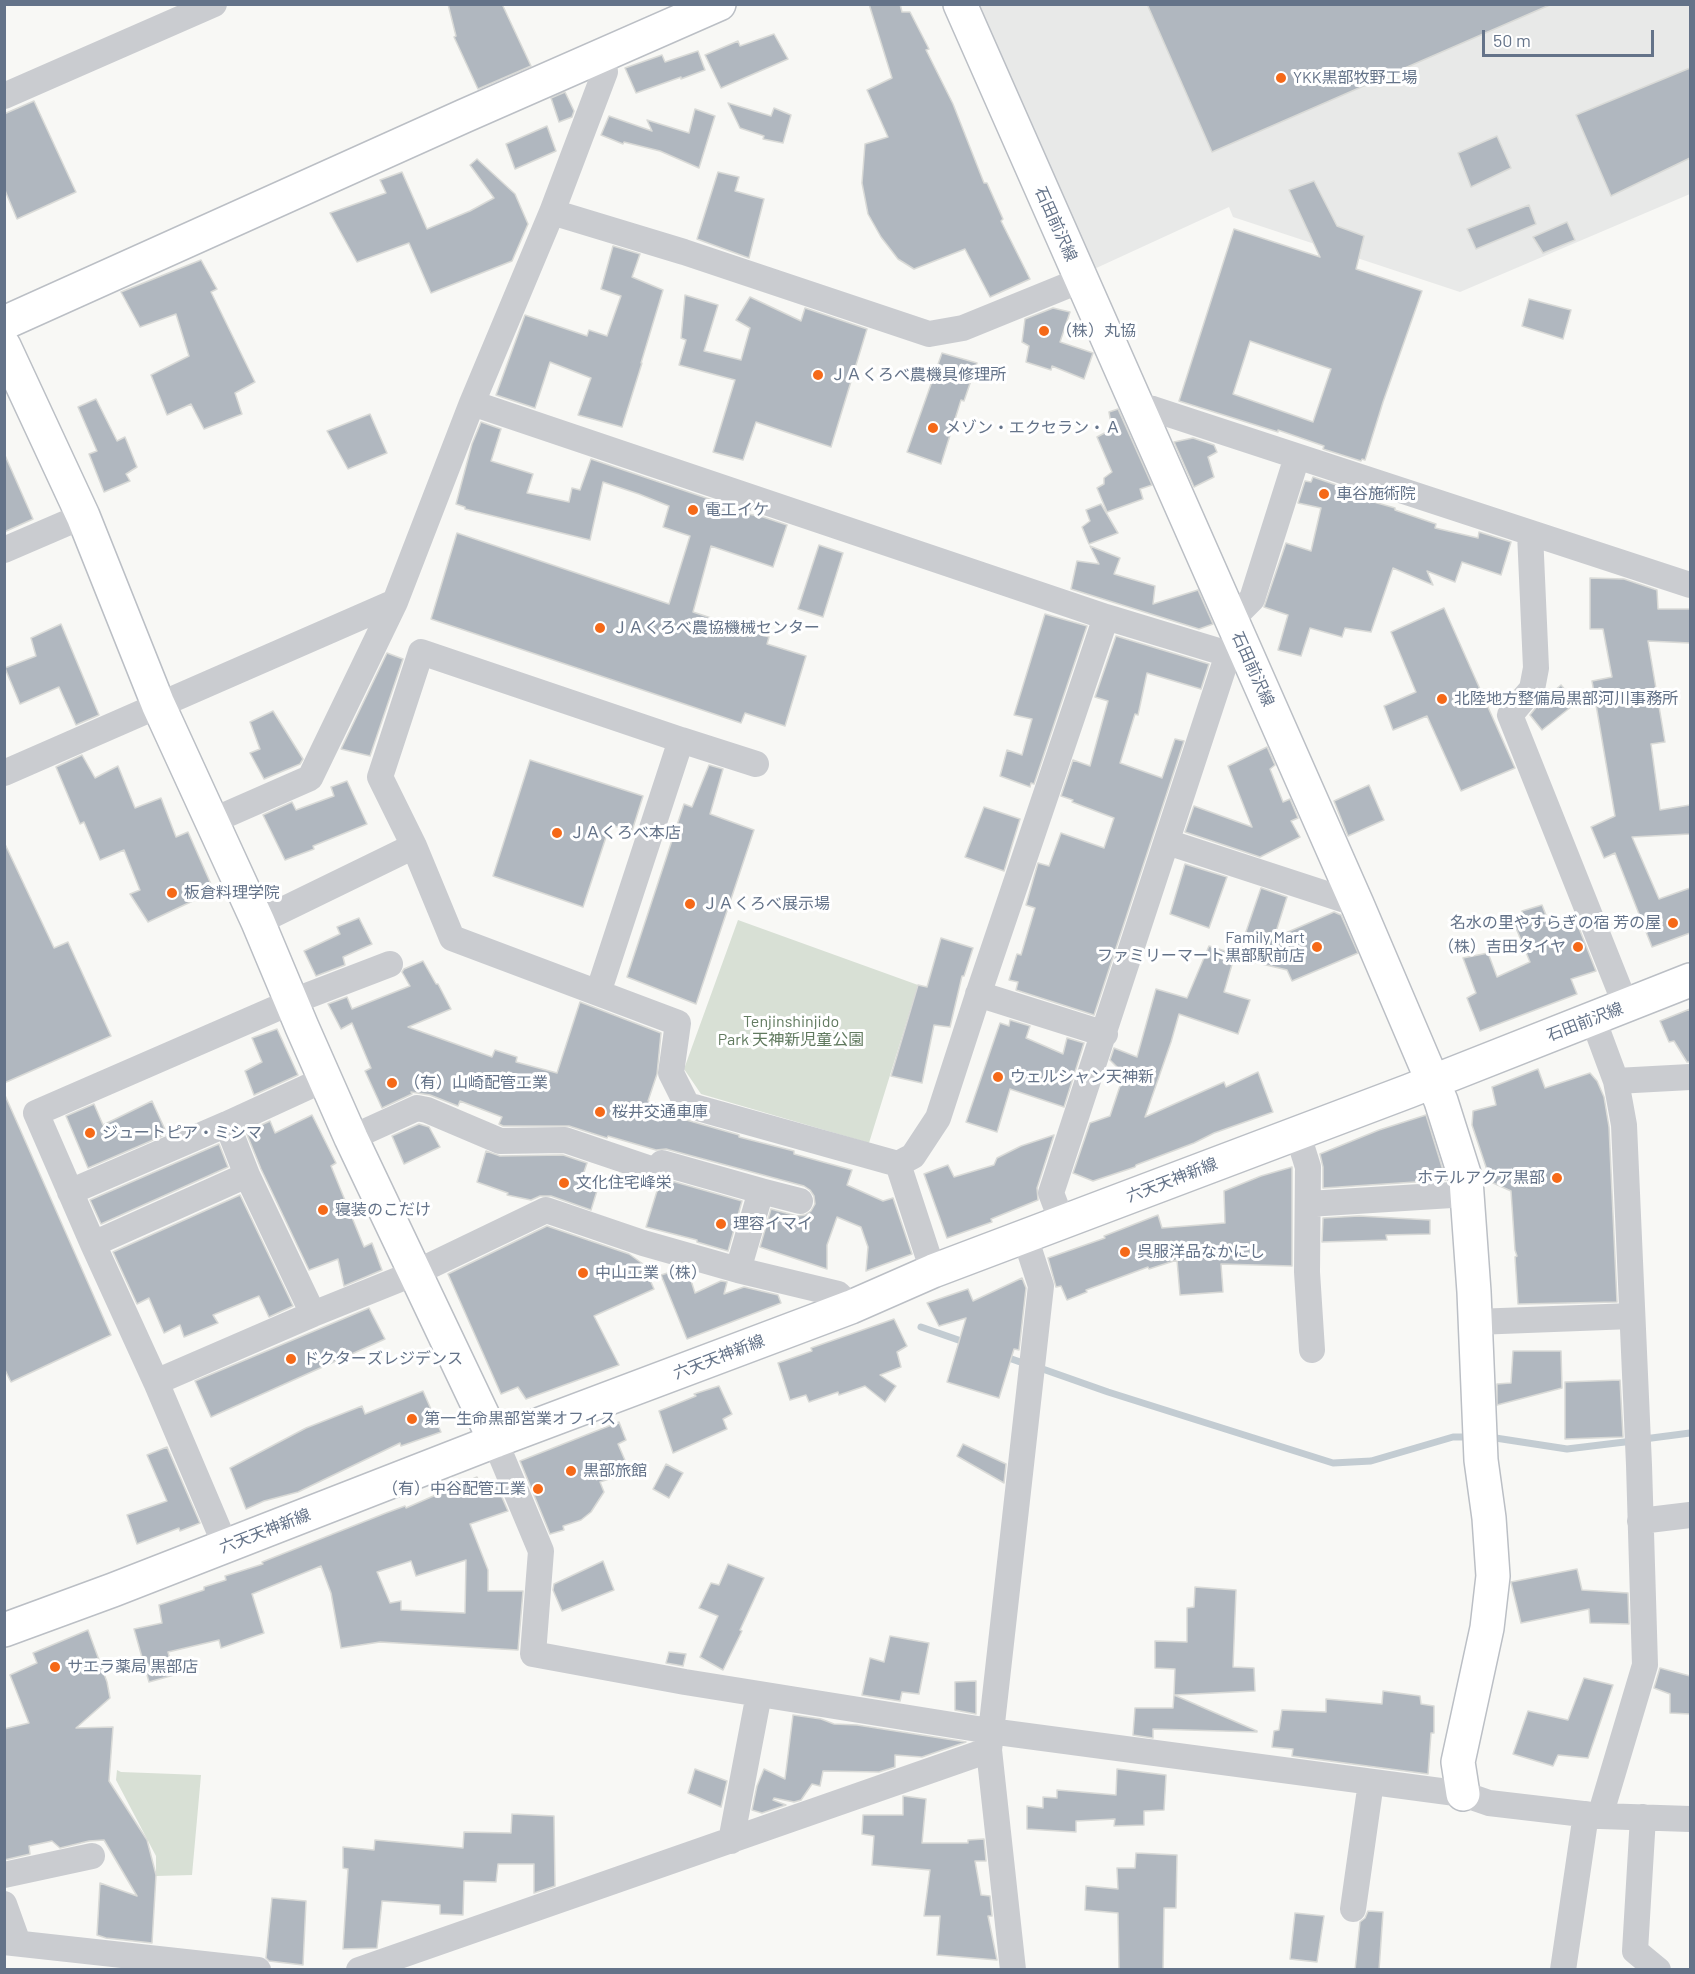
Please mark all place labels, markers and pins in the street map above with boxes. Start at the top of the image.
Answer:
place label: YKK黒部牧野工場 [1293,68,1418,88]
marker: YKK黒部牧野工場 [1274,71,1288,85]
place label: （株）丸協 [1056,321,1136,341]
marker: （株）丸協 [1037,324,1051,338]
place label: ＪＡくろべ農機具修理所 [830,365,1006,385]
marker: ＪＡくろべ農機具修理所 [811,368,825,382]
place label: メゾン・エクセラン・Ａ [945,418,1121,438]
marker: メゾン・エクセラン・Ａ [926,421,940,435]
place label: 車谷施術院 [1336,484,1416,504]
marker: 車谷施術院 [1317,487,1331,501]
place label: 電工イケ [705,500,769,520]
marker: 電工イケ [686,503,700,517]
place label: ＪＡくろべ農協機械センター [612,618,820,638]
marker: ＪＡくろべ農協機械センター [593,621,607,635]
place label: 北陸地方整備局黒部河川事務所 [1454,689,1678,709]
marker: 北陸地方整備局黒部河川事務所 [1435,692,1449,706]
place label: ＪＡくろべ本店 [569,823,681,843]
marker: ＪＡくろべ本店 [550,826,564,840]
place label: 板倉料理学院 [184,883,280,903]
marker: 板倉料理学院 [165,886,179,900]
place label: ＪＡくろべ展示場 [702,894,830,914]
marker: ＪＡくろべ展示場 [683,897,697,911]
place label: 名水の里やすらぎの宿 芳の屋 [1450,913,1661,933]
marker: 名水の里やすらぎの宿 芳の屋 [1666,916,1680,930]
place label: Family Mart ファミリーマート黒部駅前店 [1097,928,1305,966]
place label: （株）吉田タイヤ [1438,937,1566,957]
marker: Family Mart ファミリーマート黒部駅前店 [1310,940,1324,954]
marker: （株）吉田タイヤ [1571,940,1585,954]
place label: ウェルシャン天神新 [1010,1067,1154,1087]
marker: ウェルシャン天神新 [991,1070,1005,1084]
place label: （有）山崎配管工業 [404,1073,548,1093]
marker: （有）山崎配管工業 [385,1076,399,1090]
place label: 桜井交通車庫 [612,1102,708,1122]
marker: 桜井交通車庫 [593,1105,607,1119]
place label: ジュートピア・ミシマ [102,1123,262,1143]
marker: ジュートピア・ミシマ [83,1126,97,1140]
place label: ホテルアクア黒部 [1417,1168,1545,1188]
marker: ホテルアクア黒部 [1550,1171,1564,1185]
place label: 文化住宅峰栄 [576,1173,672,1193]
marker: 文化住宅峰栄 [557,1176,571,1190]
place label: 寝装のこだけ [335,1200,431,1220]
marker: 寝装のこだけ [316,1203,330,1217]
place label: 理容イマイ [733,1214,813,1234]
marker: 理容イマイ [714,1217,728,1231]
place label: 呉服洋品なかにし [1137,1242,1265,1262]
marker: 呉服洋品なかにし [1118,1245,1132,1259]
place label: 中山工業（株） [595,1263,707,1283]
marker: 中山工業（株） [576,1266,590,1280]
place label: ドクターズレジデンス [303,1349,463,1369]
marker: ドクターズレジデンス [284,1352,298,1366]
place label: 第一生命黒部営業オフィス [424,1409,616,1429]
marker: 第一生命黒部営業オフィス [405,1412,419,1426]
place label: 黒部旅館 [583,1461,647,1481]
marker: 黒部旅館 [564,1464,578,1478]
place label: （有）中谷配管工業 [382,1479,526,1499]
marker: （有）中谷配管工業 [531,1482,545,1496]
place label: サエラ薬局 黒部店 [67,1657,198,1677]
marker: サエラ薬局 黒部店 [48,1660,62,1674]

